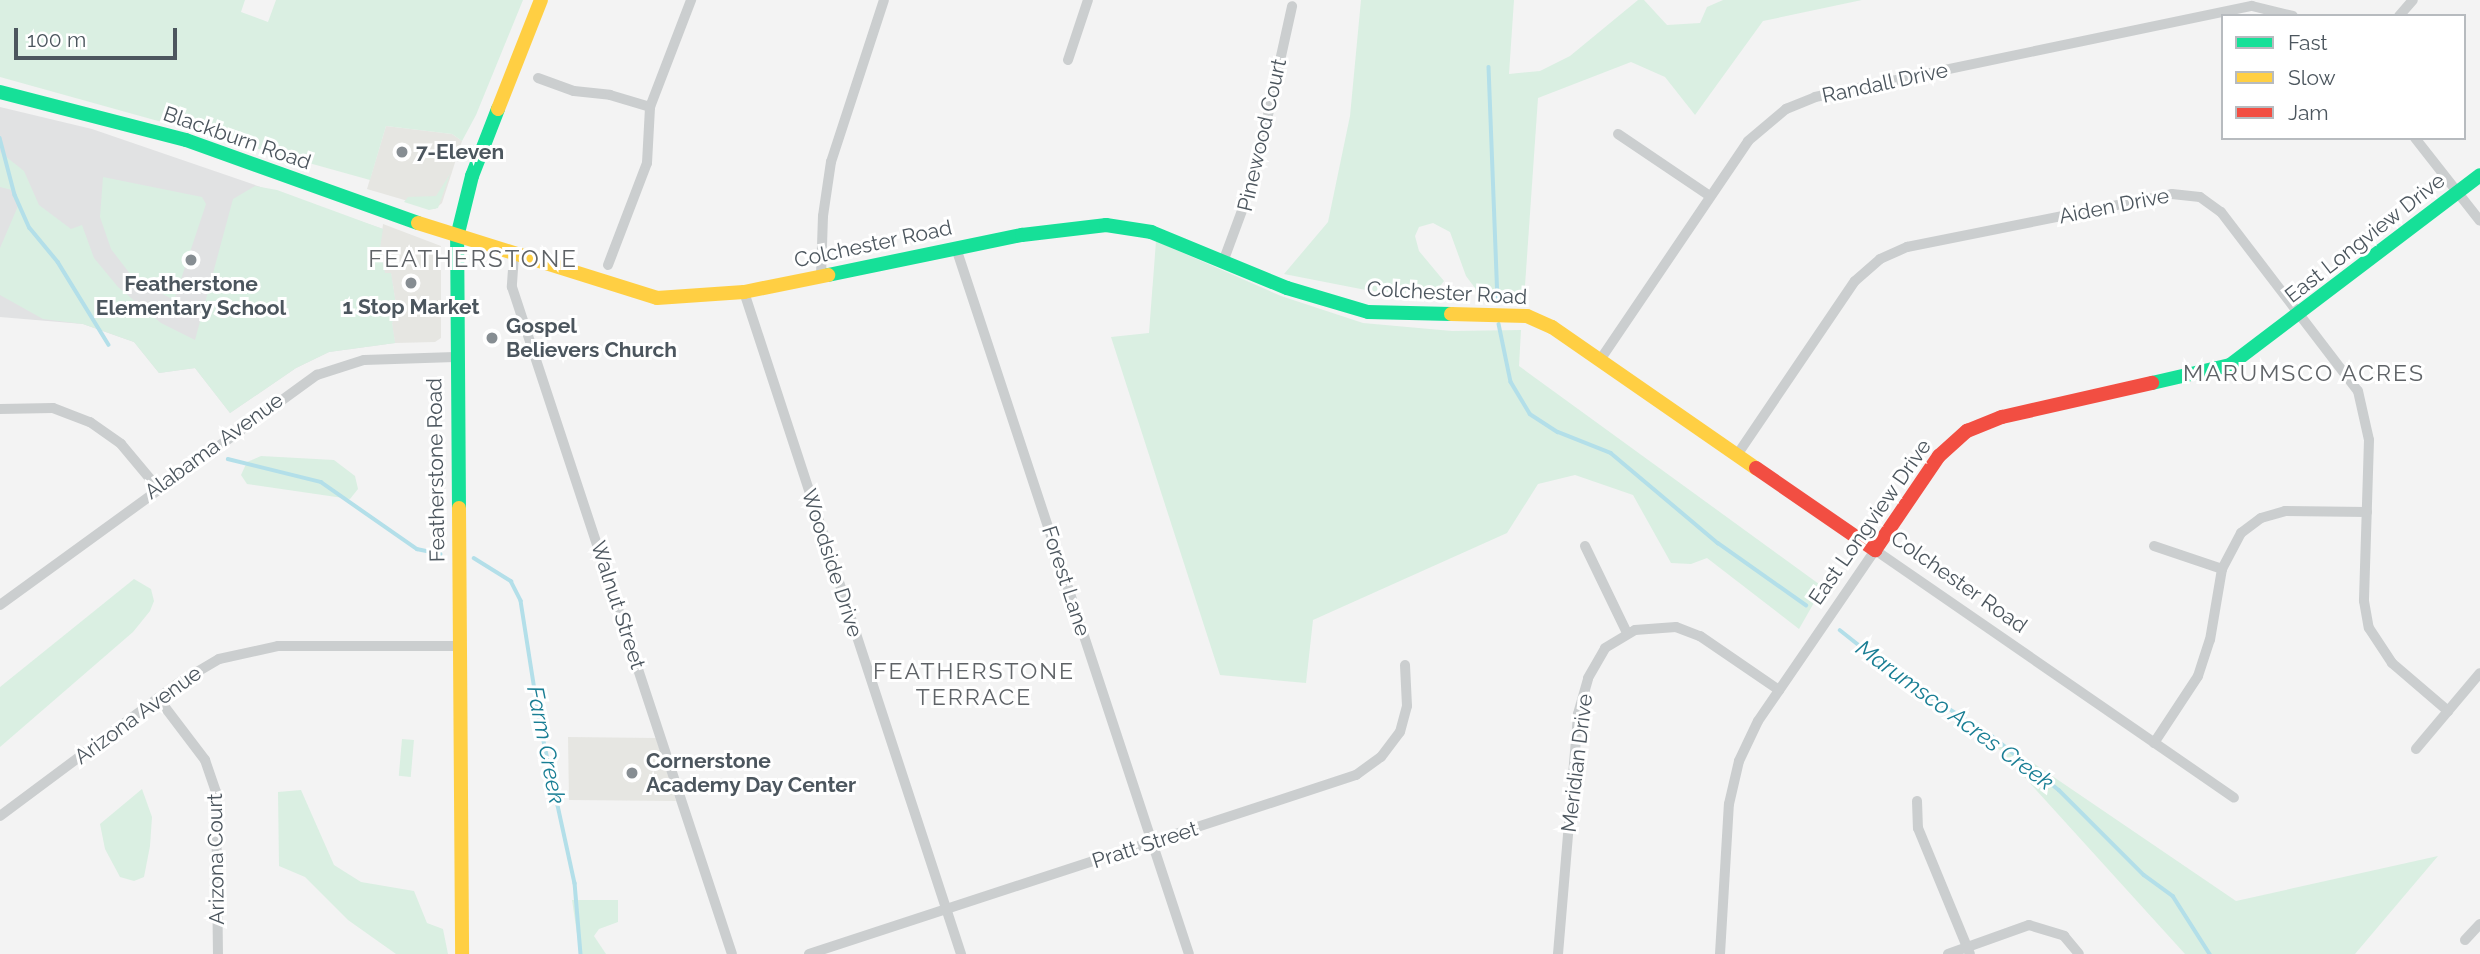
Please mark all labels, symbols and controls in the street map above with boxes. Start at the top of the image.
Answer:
scale bar [18,14,180,58]
legend [2221,14,2466,140]
text: 100 m [27,27,86,52]
text: Fast [2288,30,2328,55]
street label: Pinewood Court [1232,56,1292,214]
street label: Randall Drive [1819,57,1951,109]
text: Slow [2288,65,2336,90]
text: Jam [2288,100,2329,125]
street label: Blackburn Road [160,101,314,175]
place label: 7-Eleven [416,139,504,165]
marker: 7-Eleven [394,144,410,160]
street label: East Longview Drive [2280,167,2450,309]
street label: Aiden Drive [2057,183,2171,229]
street label: Colchester Road [792,215,954,273]
district label: FEATHERSTONE [370,245,576,273]
marker: Featherstone Elementary School [183,252,199,268]
place label: Featherstone Elementary School [96,271,286,321]
marker: 1 Stop Market [403,275,419,291]
street label: Colchester Road [1366,276,1528,310]
place label: 1 Stop Market [343,294,479,320]
place label: Gospel Believers Church [506,313,677,363]
marker: Gospel Believers Church [484,330,500,346]
district label: MARUMSCO ACRES [2184,359,2424,387]
street label: Featherstone Road [422,378,450,562]
street label: Alabama Avenue [140,387,288,505]
street label: East Longview Drive [1803,434,1937,610]
street label: Woodside Drive [796,486,868,640]
street label: Forest Lane [1036,523,1096,639]
street label: Colchester Road [1886,525,2032,639]
street label: Walnut Street [585,538,651,672]
water label: Marumsco Acres Creek [1850,634,2060,796]
district label: FEATHERSTONE TERRACE [875,657,1073,711]
street label: Arizona Avenue [69,660,207,770]
water label: Farm Creek [521,684,571,806]
street label: Meridian Drive [1556,692,1598,834]
place label: Cornerstone Academy Day Center [646,748,857,798]
marker: Cornerstone Academy Day Center [624,765,640,781]
street label: Arizona Court [202,793,230,925]
street label: Pratt Street [1089,816,1201,874]

